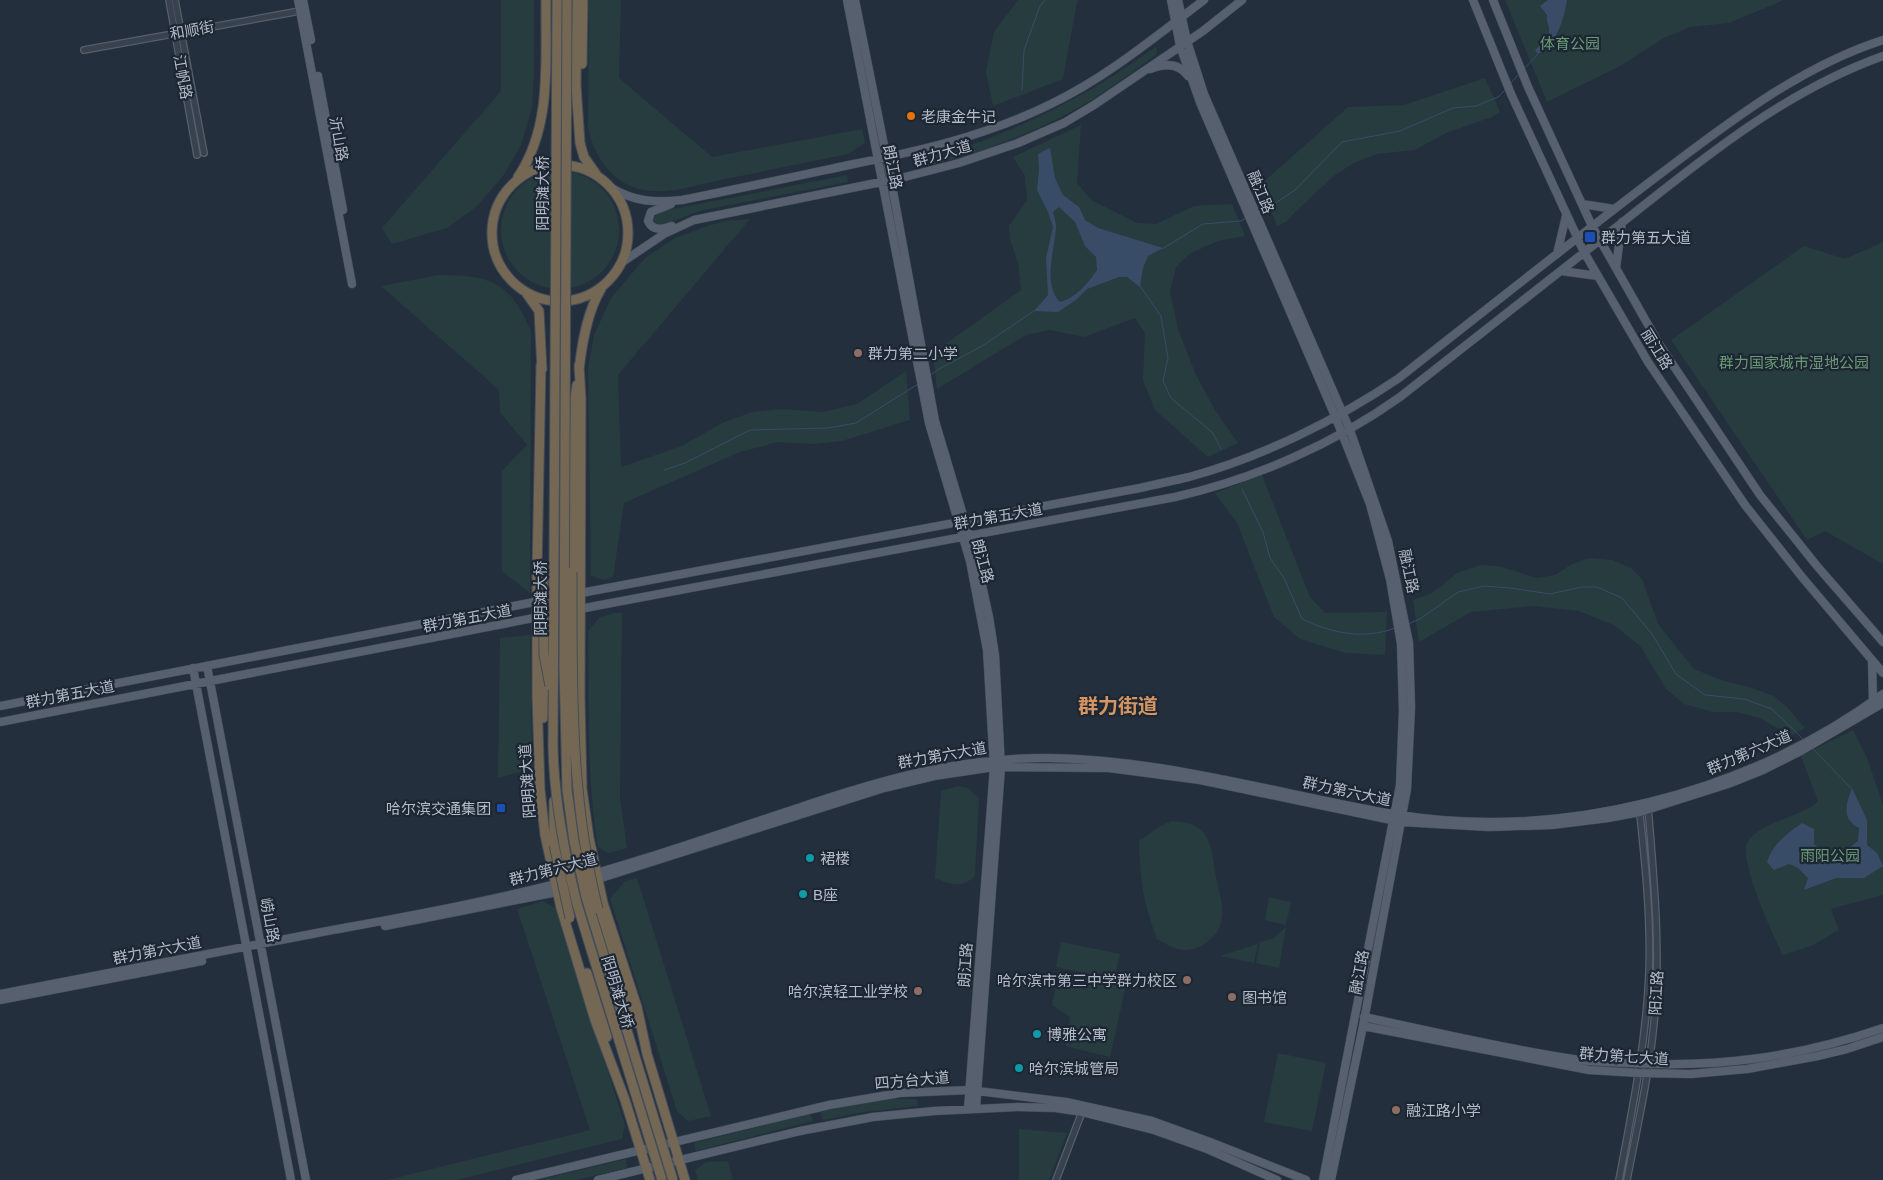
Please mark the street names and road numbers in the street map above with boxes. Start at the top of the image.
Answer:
street label: 和顺街 [168,18,216,42]
street label: 江帆路 [171,53,195,101]
street label: 沂山路 [327,115,351,163]
street label: 群力大道 [911,137,973,169]
street label: 朗江路 [880,143,906,191]
street label: 阳明滩大桥 [534,155,551,231]
street label: 融江路 [1244,168,1278,216]
street label: 丽江路 [1638,325,1676,373]
street label: 群力第五大道 [952,500,1044,532]
street label: 朗江路 [969,537,997,585]
street label: 融江路 [1396,547,1422,595]
street label: 阳明滩大桥 [532,560,549,636]
street label: 群力第五大道 [421,601,513,635]
street label: 群力第五大道 [24,677,116,711]
street label: 群力第六大道 [1704,727,1794,777]
street label: 群力第六大道 [896,739,988,771]
street label: 阳明滩大道 [516,743,538,819]
street label: 群力第六大道 [1301,773,1393,809]
street label: 群力第六大道 [507,850,599,888]
street label: 崂山路 [257,896,283,944]
street label: 群力第六大道 [111,933,203,967]
street label: 朗江路 [955,942,975,988]
street label: 融江路 [1346,948,1372,996]
street label: 阳明滩大桥 [599,954,637,1030]
street label: 阳江路 [1646,970,1666,1016]
street label: 群力第七大道 [1579,1044,1669,1068]
street label: 四方台大道 [874,1068,950,1092]

